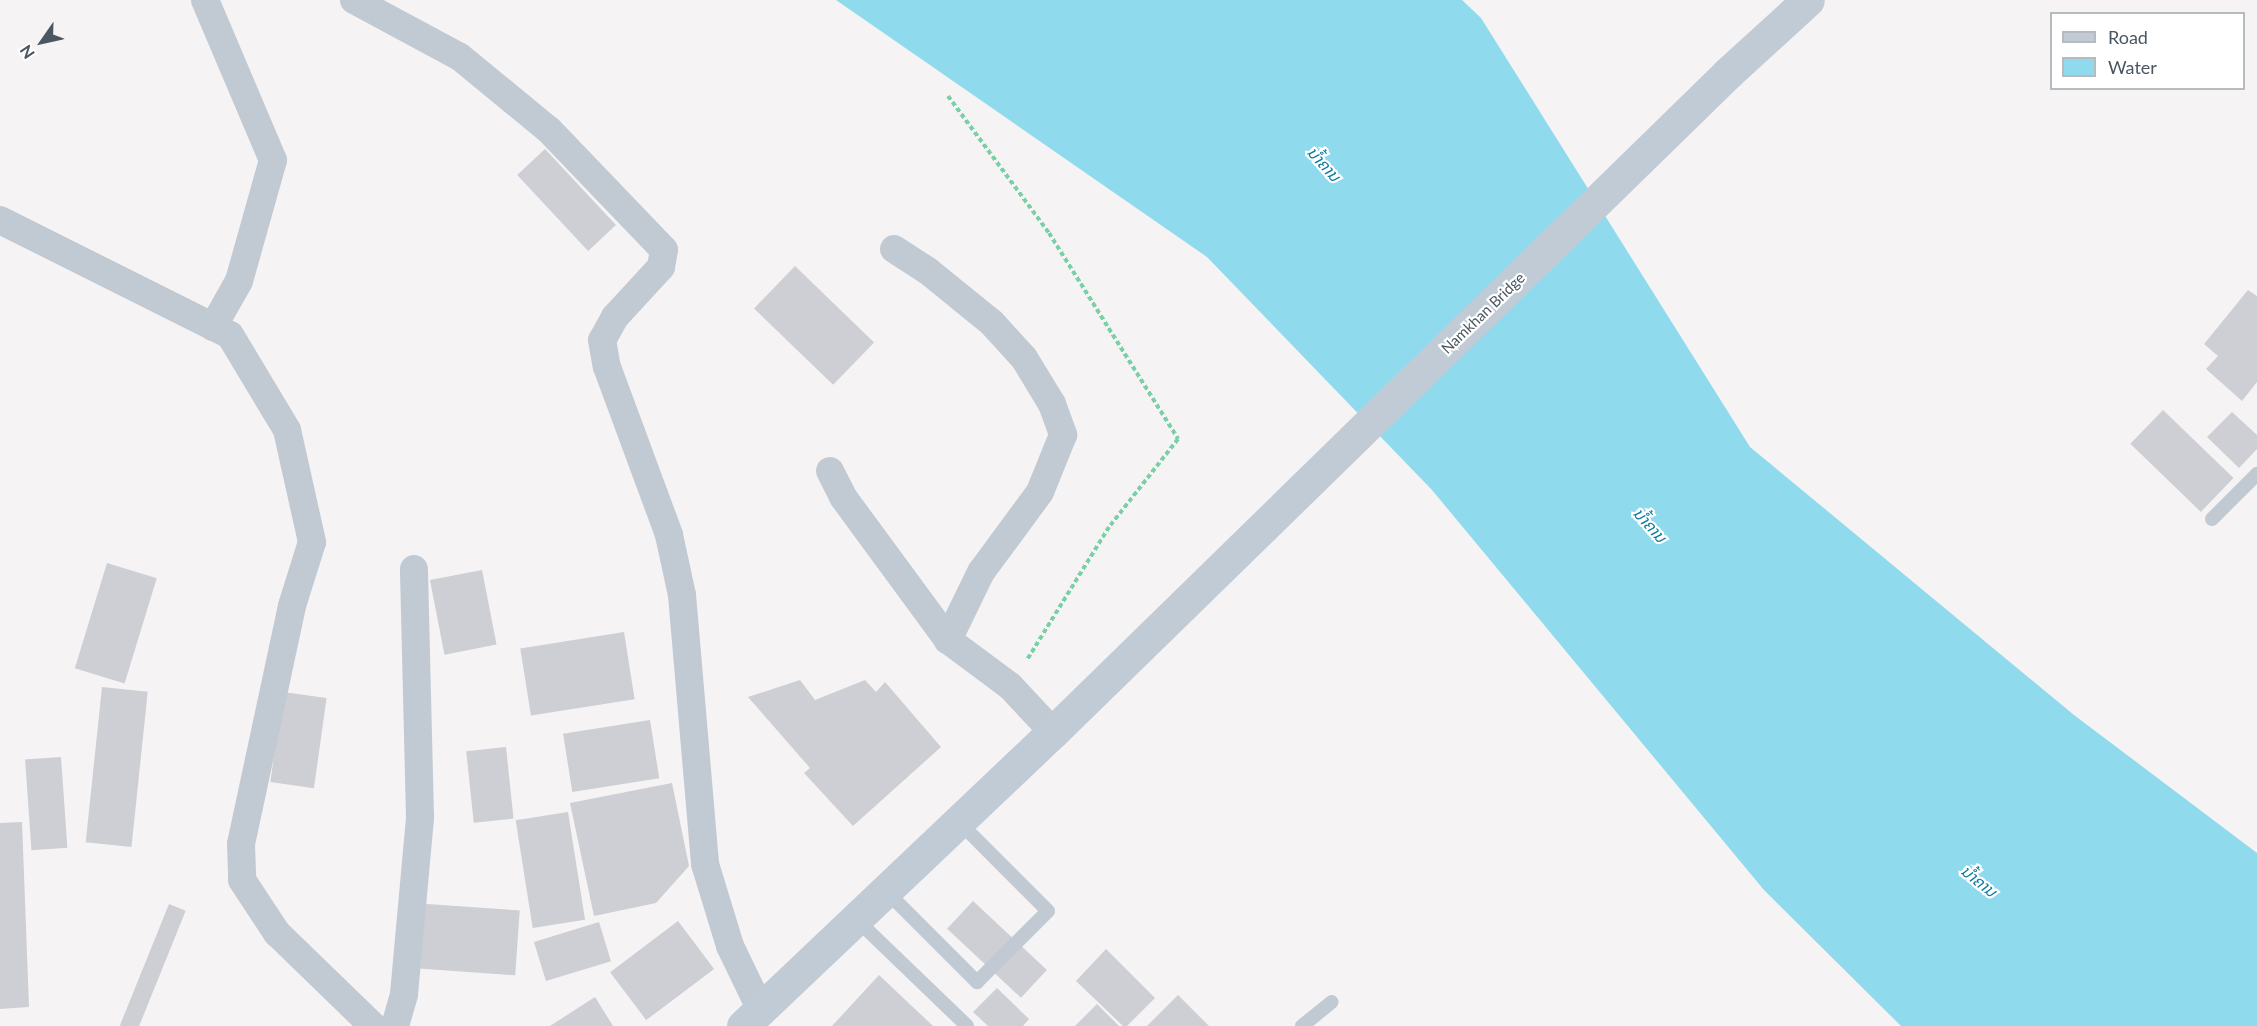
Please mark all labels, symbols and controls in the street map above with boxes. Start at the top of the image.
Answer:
north arrow [12,12,72,72]
legend [2050,12,2245,90]
text: Road [2108,26,2148,48]
text: N [15,42,38,63]
text: Water [2108,56,2157,78]
water label: ນ້ຳຄານ [1304,143,1344,185]
street label: Namkhan Bridge [1437,269,1529,357]
water label: ນ້ຳຄານ [1630,504,1670,546]
water label: ນ້ຳຄານ [1957,861,2001,901]

